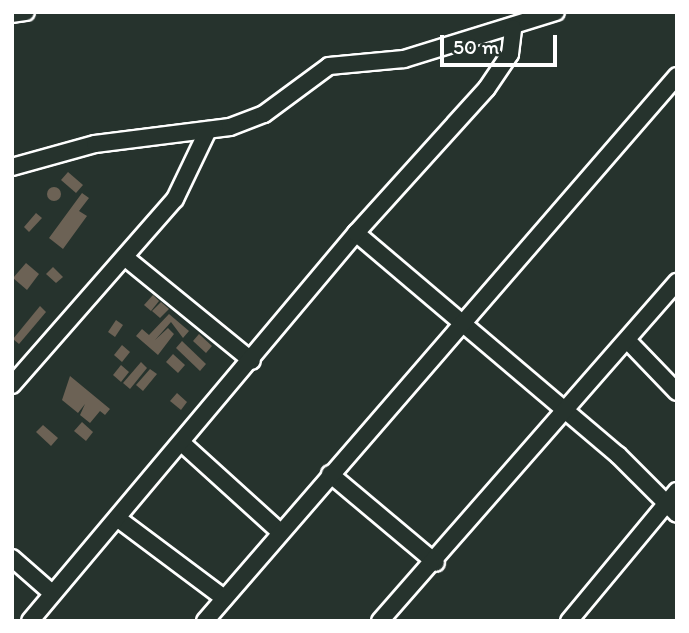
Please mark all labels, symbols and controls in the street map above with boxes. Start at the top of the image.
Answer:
scale bar [444,21,561,65]
text: 50 m [453,34,499,59]

